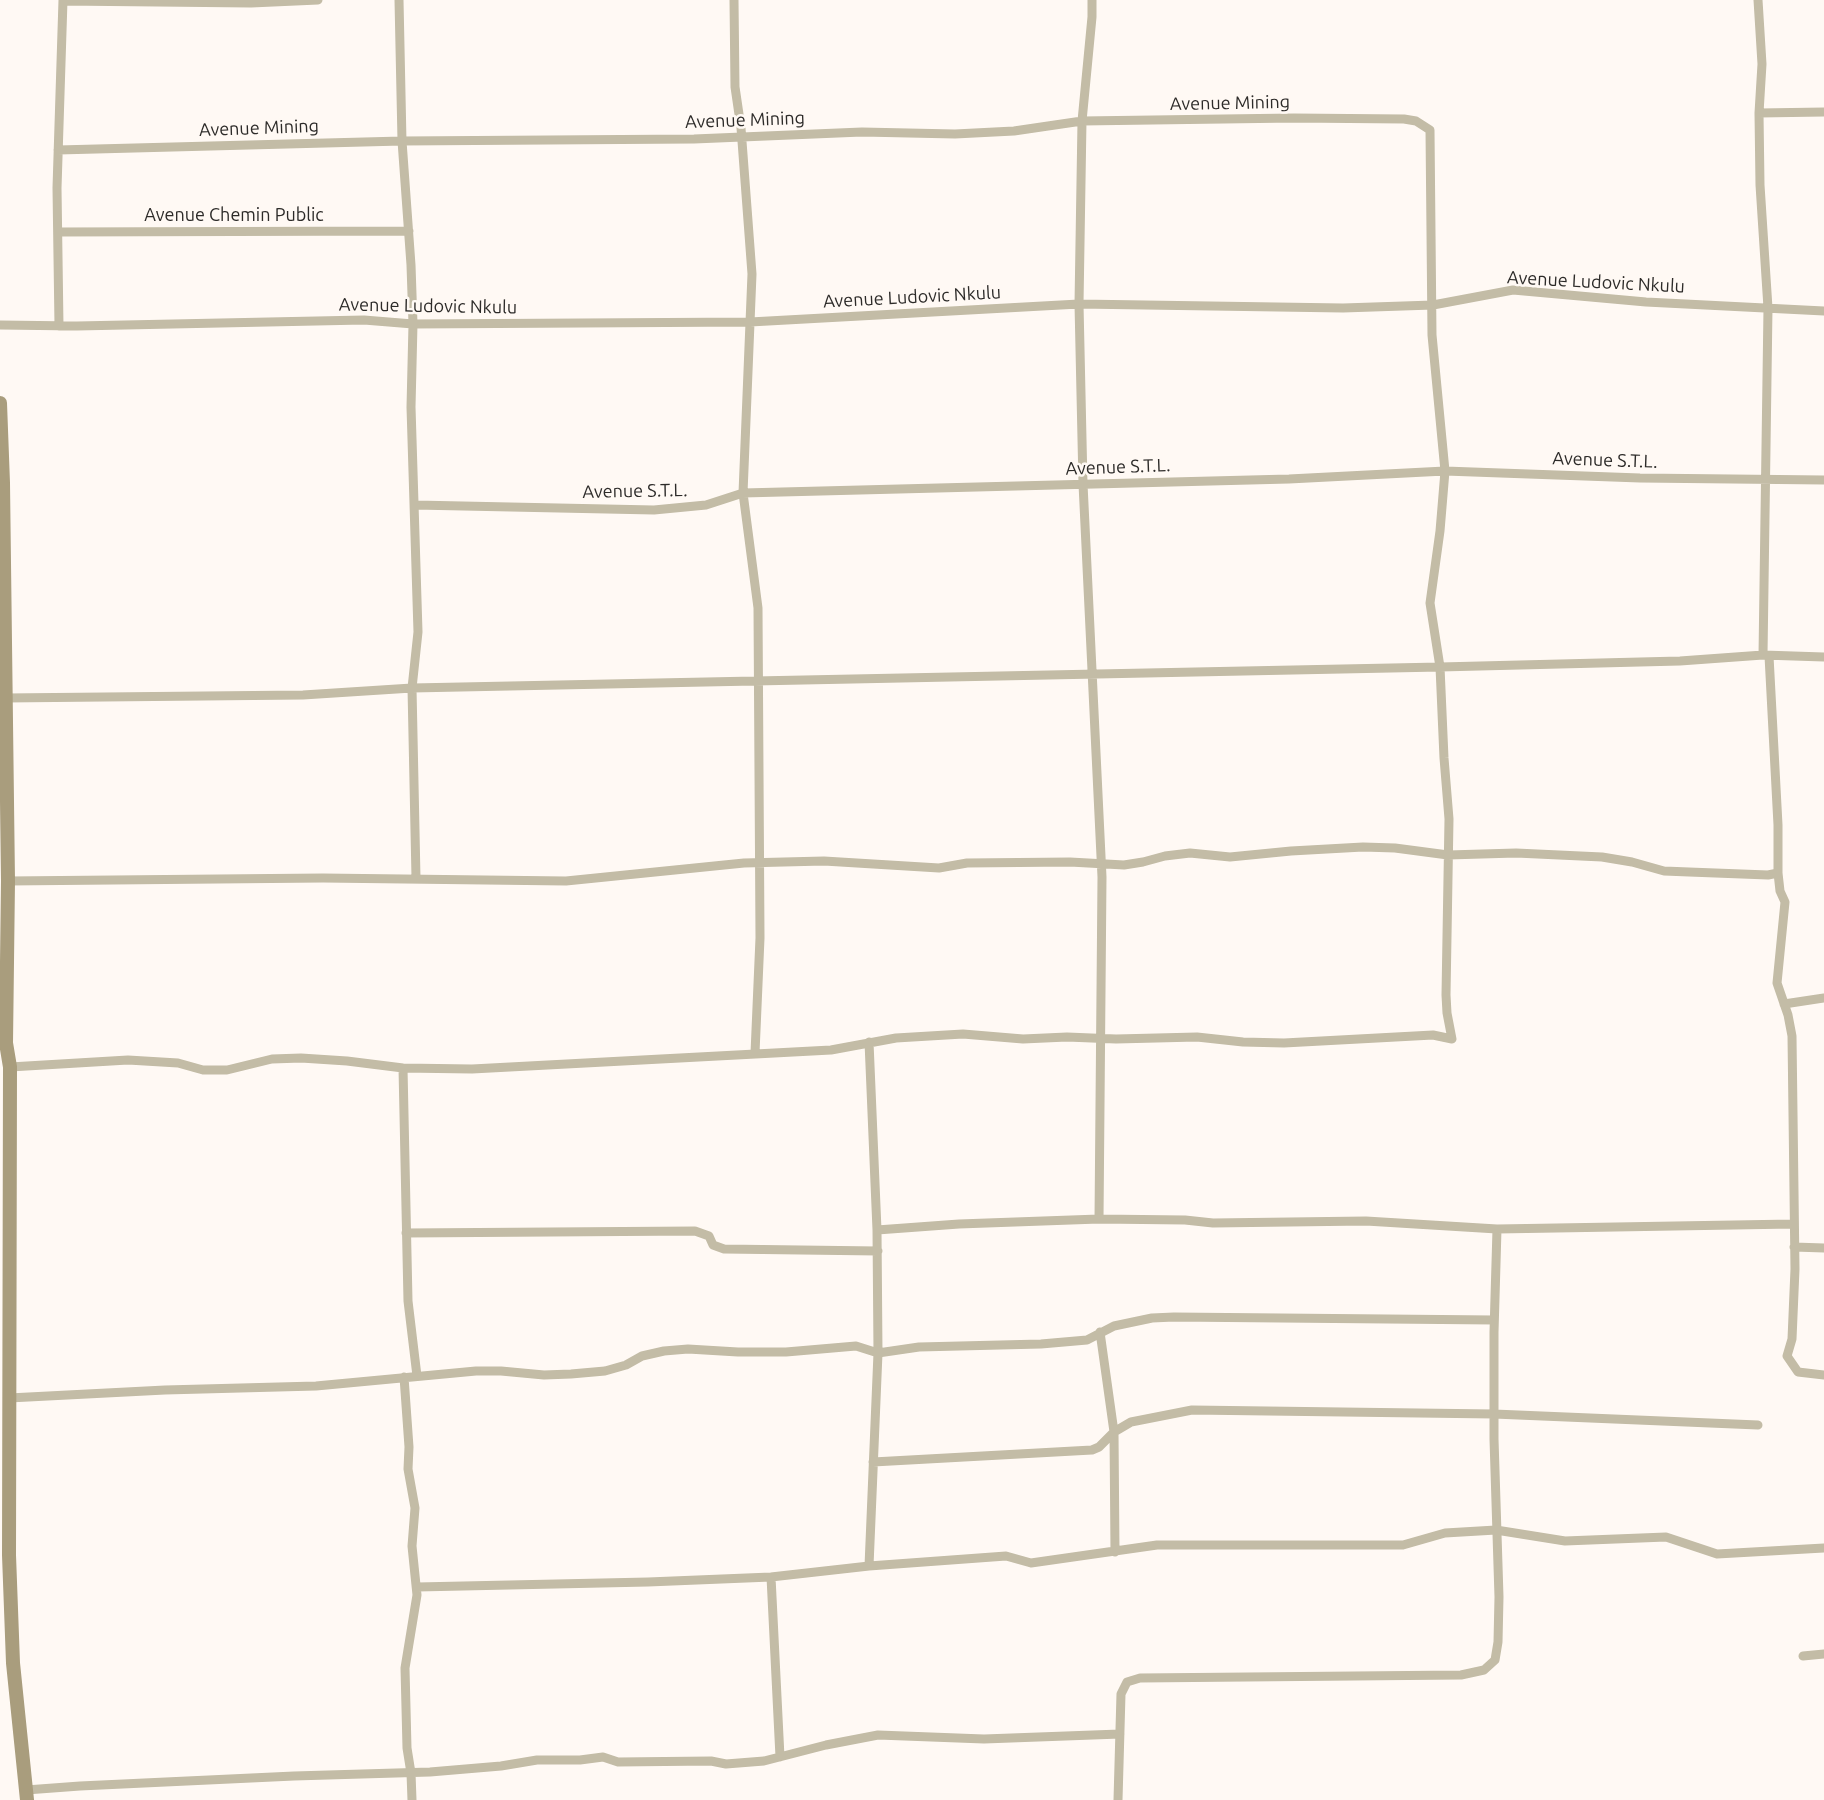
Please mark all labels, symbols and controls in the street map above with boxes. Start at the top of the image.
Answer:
street label: Avenue Mining [1170,91,1290,115]
street label: Avenue Mining [685,107,805,133]
street label: Avenue Mining [199,115,319,141]
street label: Avenue Chemin Public [144,204,324,226]
street label: Avenue Ludovic Nkulu [1507,267,1685,297]
street label: Avenue Ludovic Nkulu [823,282,1001,312]
street label: Avenue Ludovic Nkulu [339,294,517,318]
street label: Avenue S.T.L. [1552,447,1658,473]
street label: Avenue S.T.L. [1065,454,1171,480]
street label: Avenue S.T.L. [582,479,688,503]

